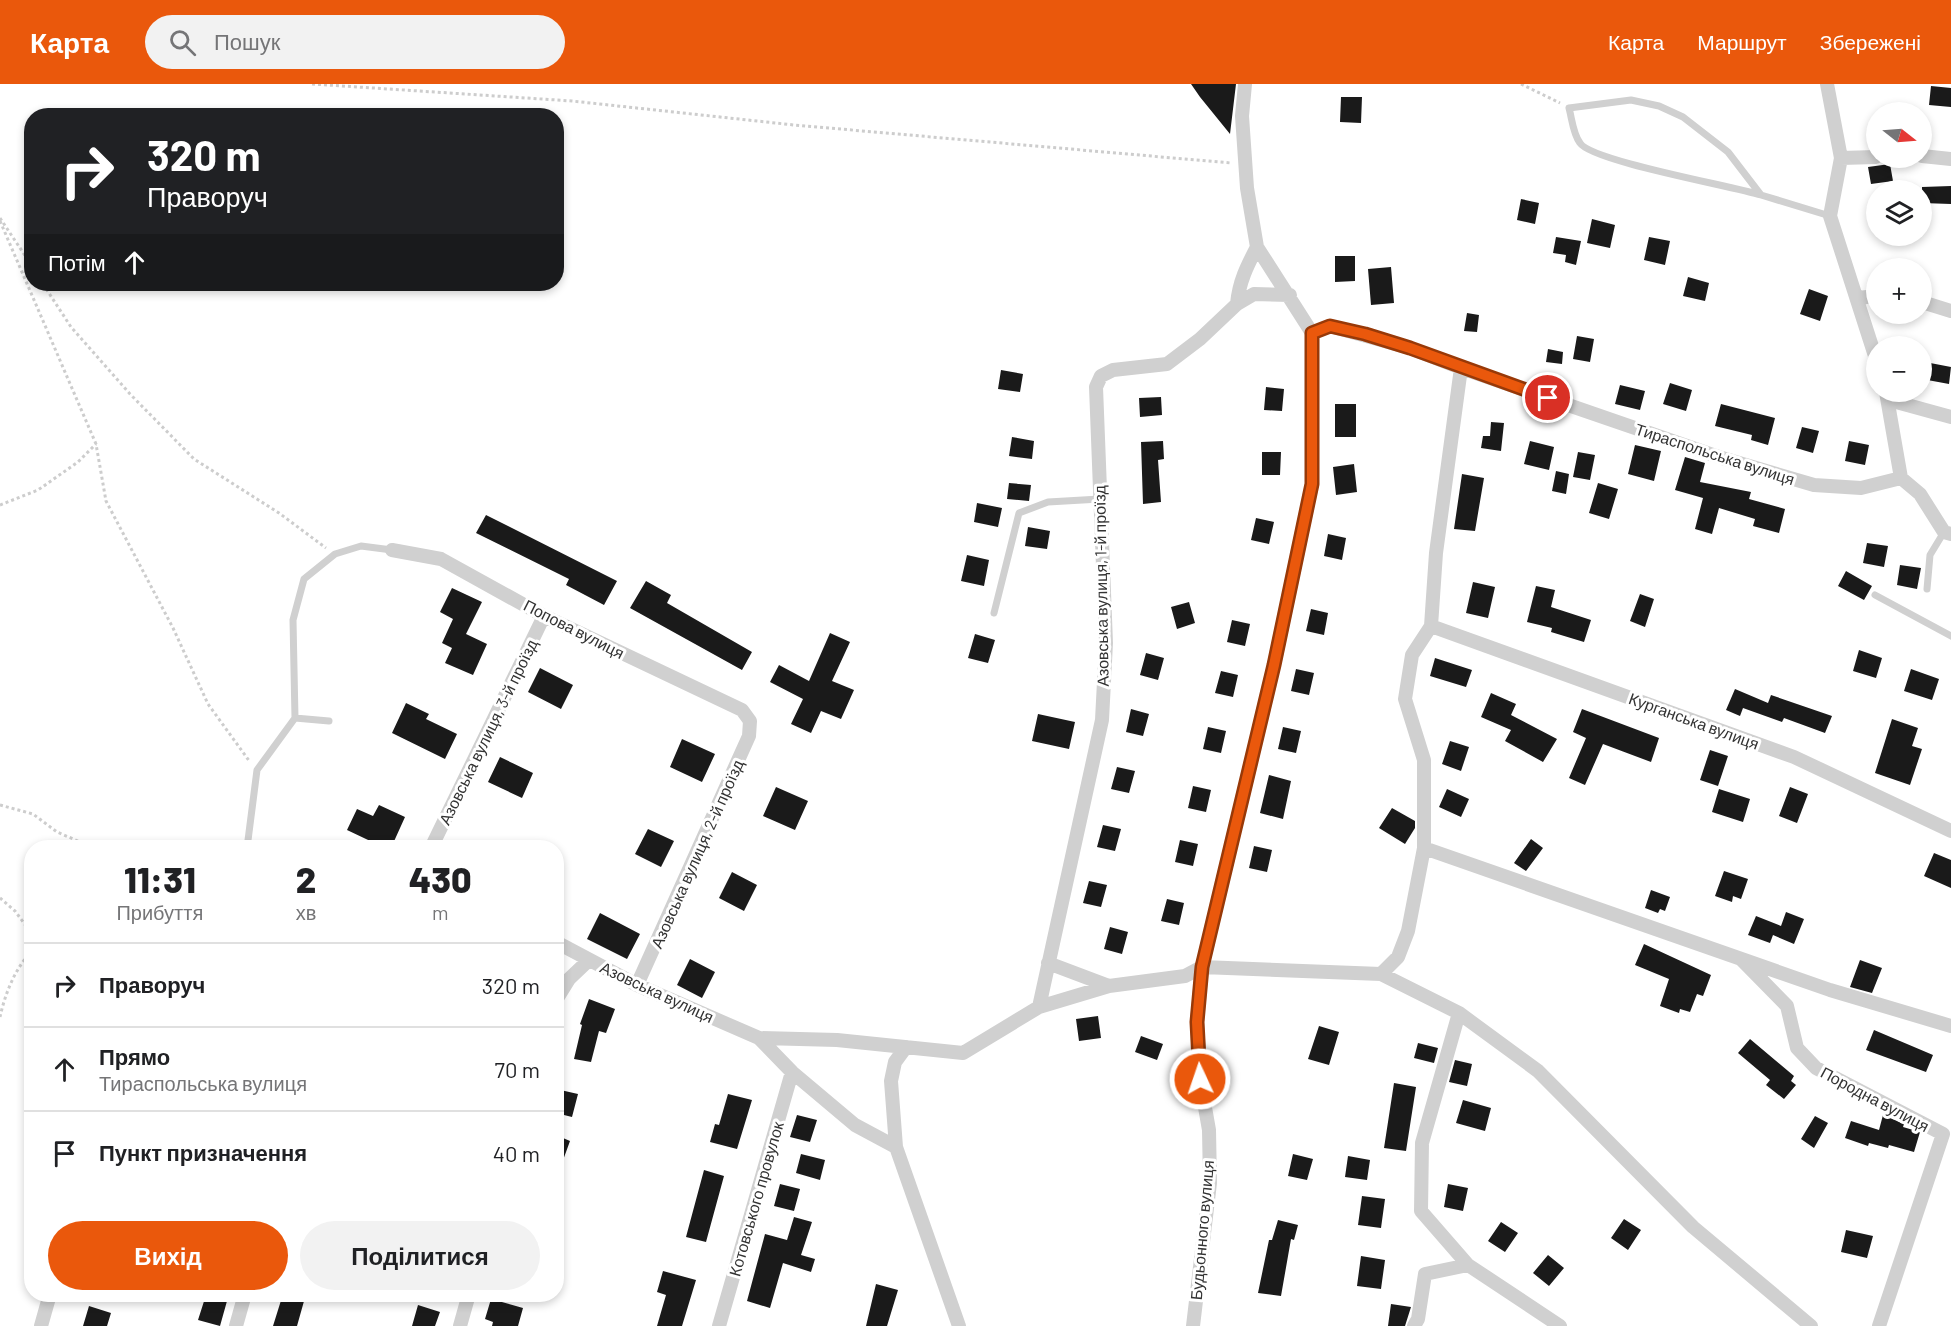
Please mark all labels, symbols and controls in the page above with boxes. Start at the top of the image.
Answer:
search box [145,15,565,69]
text: Карта [30,25,109,59]
icon: search [166,26,199,59]
text: Пошук [214,28,280,54]
text: Карта [1608,29,1664,54]
text: Маршрут [1697,29,1787,54]
text: Збережені [1820,29,1921,54]
north arrow [1866,102,1932,168]
map controls [1866,102,1932,402]
text: 320 m [147,129,261,179]
icon: right [48,132,126,210]
text: Праворуч [147,180,268,212]
button: layers [1866,180,1932,246]
icon: ahead [118,246,151,279]
text: Потім [48,249,106,275]
button: + [1866,258,1932,324]
button: − [1866,336,1932,402]
pin [1522,372,1573,423]
icon: arrive [1531,381,1564,414]
street label: Тираспольська вулиця [1633,419,1797,488]
street label: Азовська вулиця, 1-й проїзд [1089,484,1112,687]
street label: Попова вулиця [521,595,628,662]
street label: Азовська вулиця, 3-й проїзд [434,635,541,828]
street label: Курганська вулиця [1627,688,1762,753]
street label: Азовська вулиця, 2-й проїзд [646,756,747,951]
text: 11:31 [124,857,196,900]
text: 2 [296,857,316,900]
text: 430 [409,857,472,900]
text: Прибуття [116,900,203,924]
text: хв [296,900,316,924]
text: m [432,900,448,924]
street label: Азовська вулиця [598,957,717,1026]
icon: right [48,969,81,1002]
text: Праворуч [99,971,205,997]
text: 320 m [482,972,540,998]
text: Прямо [99,1043,170,1069]
position arrow [1168,1047,1232,1111]
icon: ahead [48,1053,81,1086]
text: 70 m [495,1056,540,1082]
street label: Породна вулиця [1818,1062,1933,1135]
text: Тираспольська вулиця [99,1071,307,1095]
street label: Котовського провулок [724,1118,787,1278]
icon: arrive [48,1137,81,1170]
text: Пункт призначення [99,1139,307,1165]
text: 40 m [493,1140,540,1166]
street label: Будьонного вулиця [1186,1159,1217,1301]
button: Вихід [48,1221,288,1290]
button: Поділитися [300,1221,540,1290]

